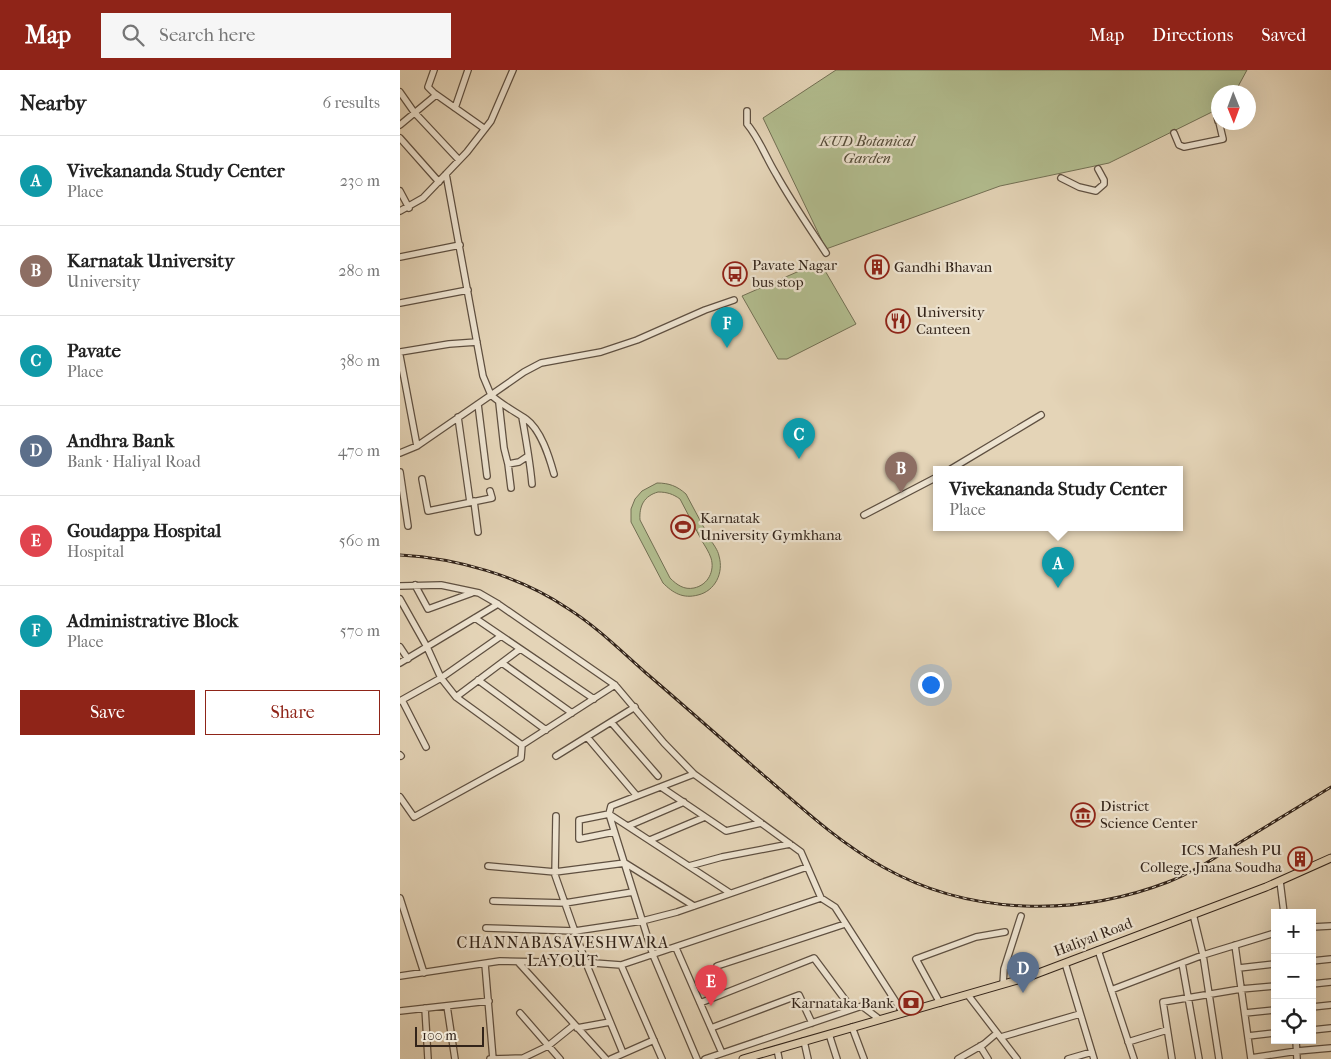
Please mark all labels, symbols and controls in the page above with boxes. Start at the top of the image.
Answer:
search box [101,13,451,58]
text: Map [25,21,71,49]
icon: search [119,21,147,49]
text: Search here [159,24,255,46]
text: Map [1090,25,1124,46]
text: Directions [1152,25,1233,46]
text: Saved [1261,25,1306,46]
north arrow [1211,85,1256,130]
text: Nearby [20,91,86,115]
text: 6 results [322,93,380,112]
park label: KUD Botanical Garden [819,132,917,167]
text: Vivekananda Study Center [67,160,284,182]
text: A [31,171,41,190]
text: 230 m [340,171,380,190]
text: Place [67,182,103,201]
text: Karnatak University [67,250,234,272]
building icon: Gandhi Bhavan [864,254,890,280]
place label: Pavate Nagar bus stop [751,256,838,291]
place label: Gandhi Bhavan [894,258,993,276]
text: B [31,261,41,280]
text: 280 m [338,261,380,280]
bus stop icon: Pavate Nagar bus stop [722,261,748,287]
text: University [67,272,140,291]
place label: University Canteen [916,303,986,338]
pin: F [711,307,743,348]
restaurant icon: University Canteen [885,308,911,334]
text: Pavate [67,340,121,362]
text: C [31,351,41,370]
text: 380 m [340,351,380,370]
text: Place [67,362,103,381]
pin: C [783,418,815,459]
text: Andhra Bank [67,430,174,452]
text: D [30,441,42,460]
text: 470 m [338,441,380,460]
text: Bank · Haliyal Road [67,452,201,471]
pin: B [885,452,917,493]
popup [933,466,1183,531]
text: Vivekananda Study Center [949,478,1167,500]
text: Place [949,500,986,519]
place label: Karnatak University Gymkhana [700,509,843,544]
sports icon: Karnatak University Gymkhana [670,514,696,540]
text: Goudappa Hospital [67,520,221,542]
text: E [31,531,41,550]
text: 560 m [339,531,380,550]
text: Hospital [67,542,124,561]
pin: A [1042,547,1074,588]
text: Administrative Block [67,610,238,632]
text: F [32,621,40,640]
text: 570 m [340,621,380,640]
text: Place [67,632,103,651]
your location [918,672,944,698]
button: Save [20,690,195,735]
button: Share [205,690,380,735]
place label: District Science Center [1100,797,1198,832]
museum icon: District Science Center [1070,802,1096,828]
place label: ICS Mahesh PU College, Jnana Soudha [1140,841,1283,876]
building icon: ICS Mahesh PU College, Jnana Soudha [1287,846,1313,872]
map controls [1271,909,1316,1044]
button: + [1271,909,1316,954]
street label: Haliyal Road [1051,913,1136,960]
district label: CHANNABASAVESHWARA LAYOUT [457,933,669,970]
pin: D [1007,952,1039,993]
button: − [1271,954,1316,999]
pin: E [695,965,727,1006]
bank icon: Karnataka Bank [898,990,924,1016]
place label: Karnataka Bank [791,994,894,1012]
button: locate [1271,999,1316,1044]
scale bar [415,1024,484,1047]
text: 100 m [422,1027,457,1044]

